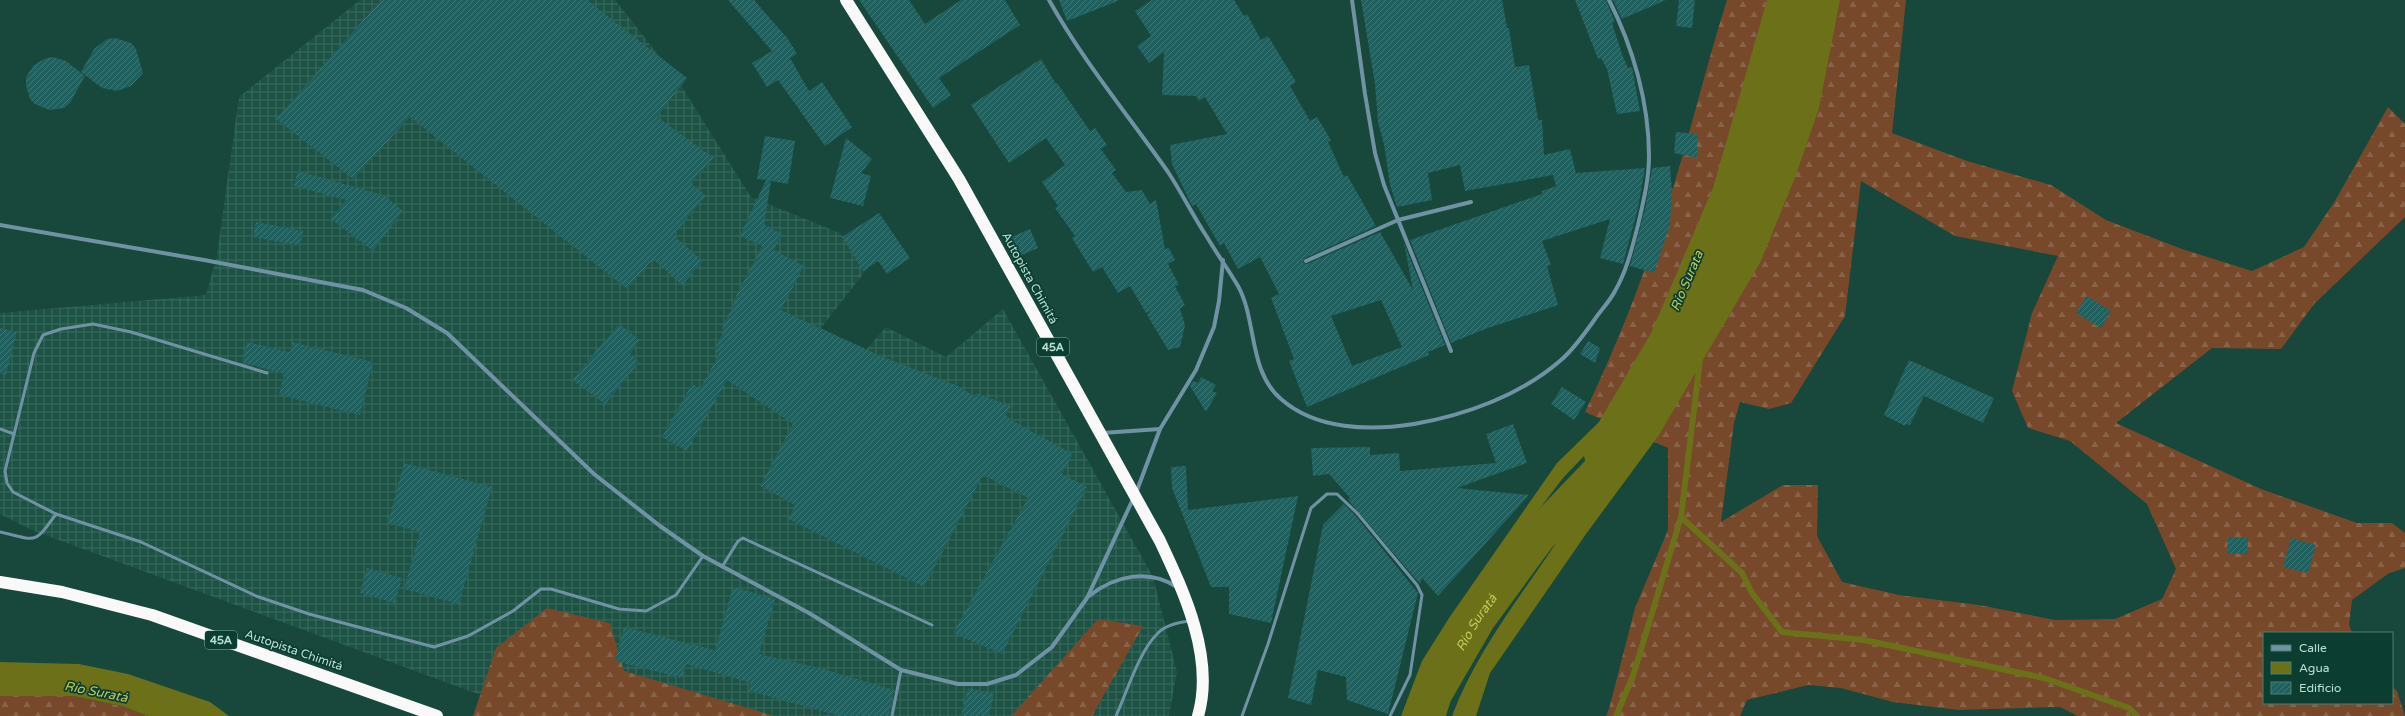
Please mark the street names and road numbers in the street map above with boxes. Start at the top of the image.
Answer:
street label: Autopista Chimitá [999,230,1061,326]
road number: 45A [1037,338,1069,356]
street label: Autopista Chimitá [243,627,345,673]
road number: 45A [205,631,237,649]

